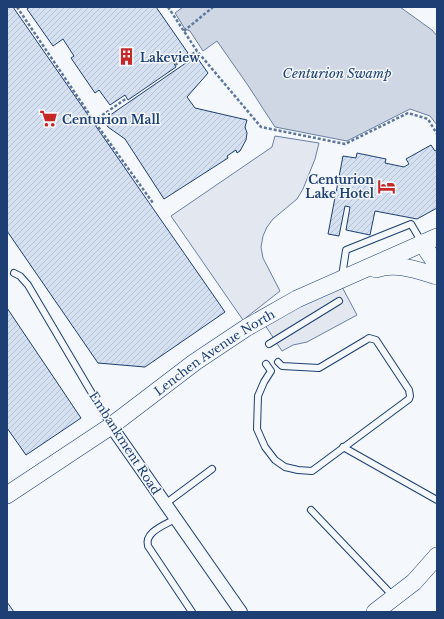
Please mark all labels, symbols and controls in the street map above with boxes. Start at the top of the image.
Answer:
building icon: Lakeview [117,47,137,67]
place label: Lakeview [140,50,200,65]
water label: Centurion Swamp [283,65,392,82]
supermarket icon: Centurion Mall [39,109,59,129]
place label: Centurion Mall [62,112,161,127]
place label: Centurion Lake Hotel [305,172,375,201]
hotel icon: Centurion Lake Hotel [377,176,397,196]
street label: Lenchen Avenue North [151,306,277,398]
street label: Embankment Road [86,389,164,497]

